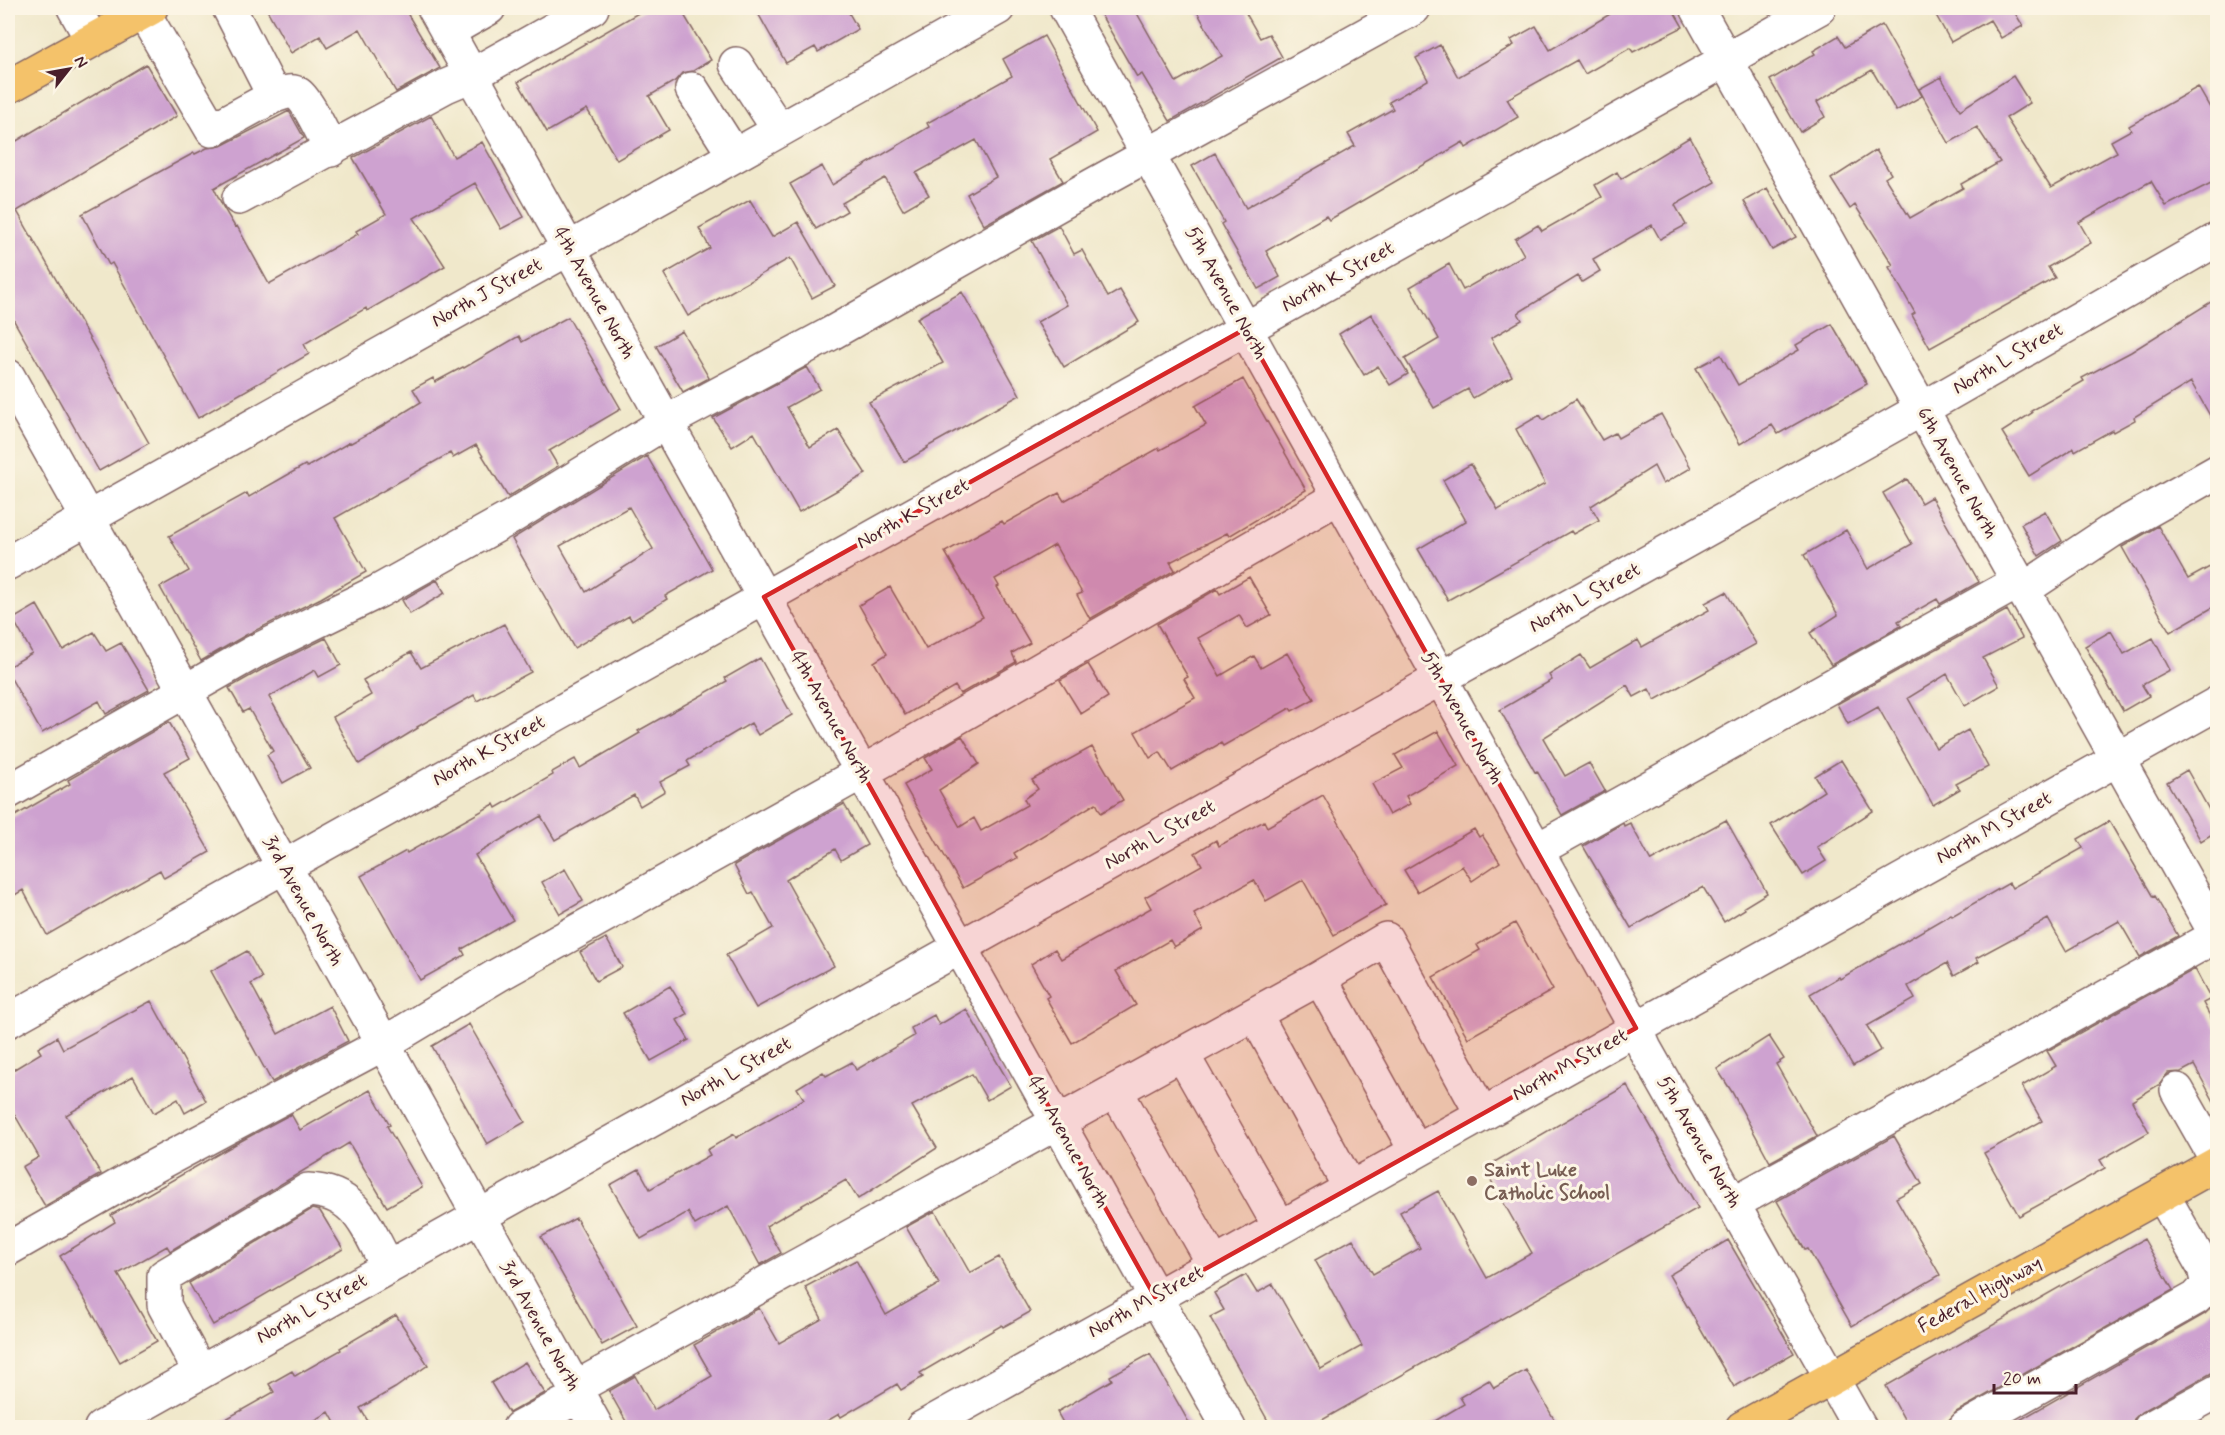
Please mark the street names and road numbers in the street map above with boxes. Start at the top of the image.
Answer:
street label: 4th Avenue North [546,222,642,364]
street label: 5th Avenue North [1178,222,1274,364]
street label: North K Street [1277,235,1399,319]
street label: North J Street [427,251,547,335]
street label: North L Street [1948,316,2068,402]
street label: 6th Avenue North [1910,402,2004,544]
street label: North K Street [852,472,974,556]
street label: North L Street [1525,556,1645,640]
street label: 4th Avenue North [783,646,879,788]
street label: 5th Avenue North [1414,647,1510,789]
street label: North K Street [428,709,550,793]
street label: North M Street [1931,785,2057,871]
street label: North L Street [1100,793,1220,877]
street label: 3rd Avenue North [256,831,350,971]
street label: North M Street [1507,1022,1633,1108]
street label: North L Street [676,1030,796,1114]
street label: 4th Avenue North [1020,1071,1116,1213]
street label: 5th Avenue North [1650,1071,1748,1213]
street label: Federal Highway [1913,1250,2048,1341]
street label: 3rd Avenue North [493,1256,587,1396]
street label: North M Street [1083,1259,1209,1345]
street label: North L Street [252,1267,372,1351]

